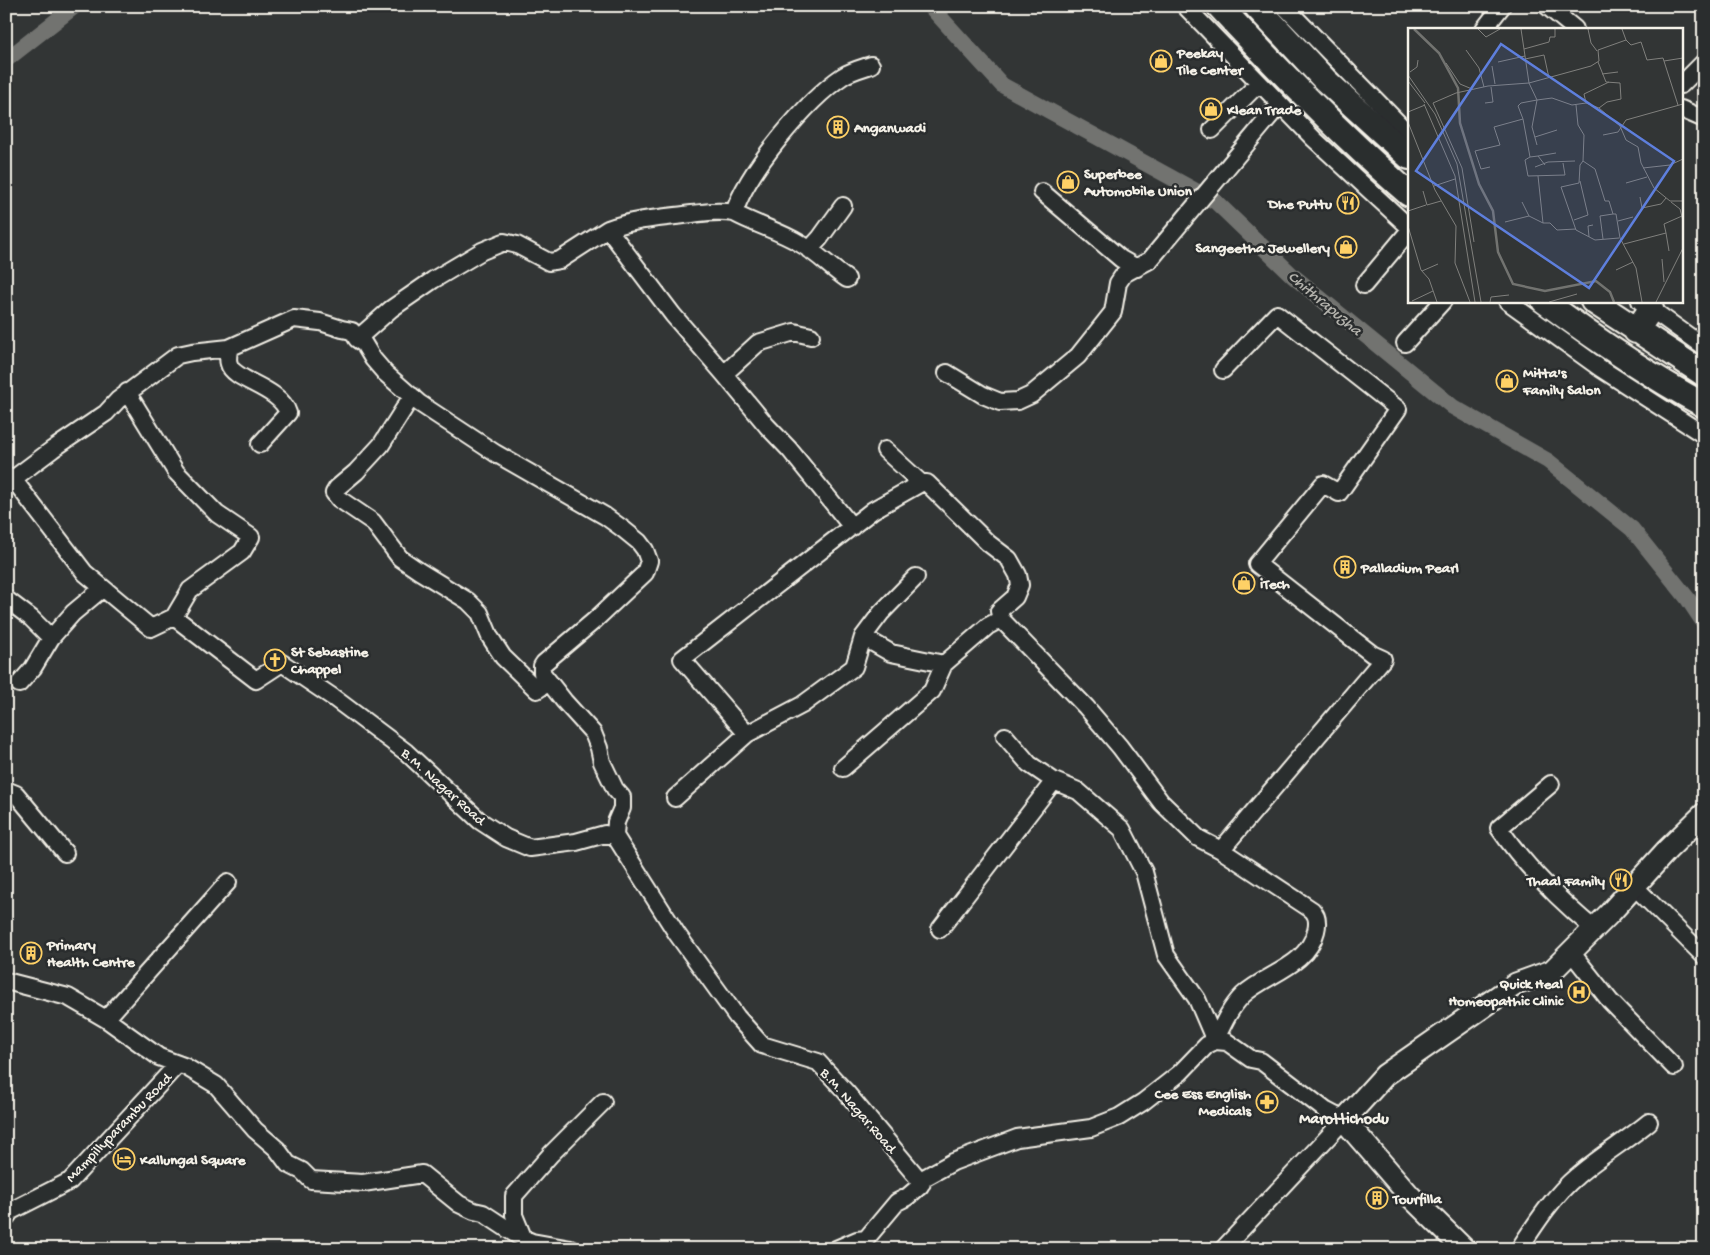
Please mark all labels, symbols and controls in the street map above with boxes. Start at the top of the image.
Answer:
inset map [1408,28,1682,302]
place label: Peekay Tile Center [1176,45,1244,80]
shop icon: Peekay Tile Center [1149,49,1173,73]
shop icon: Klean Trade [1199,97,1223,121]
place label: Klean Trade [1226,102,1303,120]
building icon: Anganwadi [826,115,850,139]
place label: Anganwadi [853,120,926,138]
place label: Superbee Automobile Union [1083,166,1193,201]
shop icon: Superbee Automobile Union [1056,170,1080,194]
restaurant icon: Dhe Puttu [1336,191,1360,215]
place label: Dhe Puttu [1266,196,1333,214]
shop icon: Sangeetha Jewellery [1334,235,1358,259]
place label: Sangeetha Jewellery [1195,240,1331,258]
water label: Chithrapuzha [1283,268,1365,342]
place label: Mitta's Family Salon [1522,365,1602,400]
shop icon: Mitta's Family Salon [1495,369,1519,393]
building icon: Palladium Pearl [1333,555,1357,579]
place label: Palladium Pearl [1360,560,1459,578]
shop icon: iTech [1232,571,1256,595]
place label: iTech [1260,576,1290,594]
place label: St Sebastine Chappel [290,644,370,679]
church icon: St Sebastine Chappel [263,648,287,672]
street label: B.M. Nagar Road [396,744,490,831]
restaurant icon: Thaal Family [1609,868,1633,892]
place label: Thaal Family [1526,873,1606,891]
place label: Primary Health Centre [46,937,136,972]
building icon: Primary Health Centre [19,941,43,965]
place label: Quick Heal Homeopathic Clinic [1449,976,1564,1011]
hospital icon: Quick Heal Homeopathic Clinic [1567,980,1591,1004]
street label: B.M. Nagar Road [815,1064,900,1159]
street label: Mampillyparambu Road [63,1069,177,1187]
place label: Cee Ess English Medicals [1154,1086,1252,1121]
pharmacy icon: Cee Ess English Medicals [1255,1090,1279,1114]
district label: Marottichodu [1299,1111,1389,1130]
hotel icon: Kallungal Square [112,1147,136,1171]
place label: Kallungal Square [139,1152,247,1170]
building icon: Tourfilla [1365,1186,1389,1210]
place label: Tourfilla [1392,1191,1442,1209]

